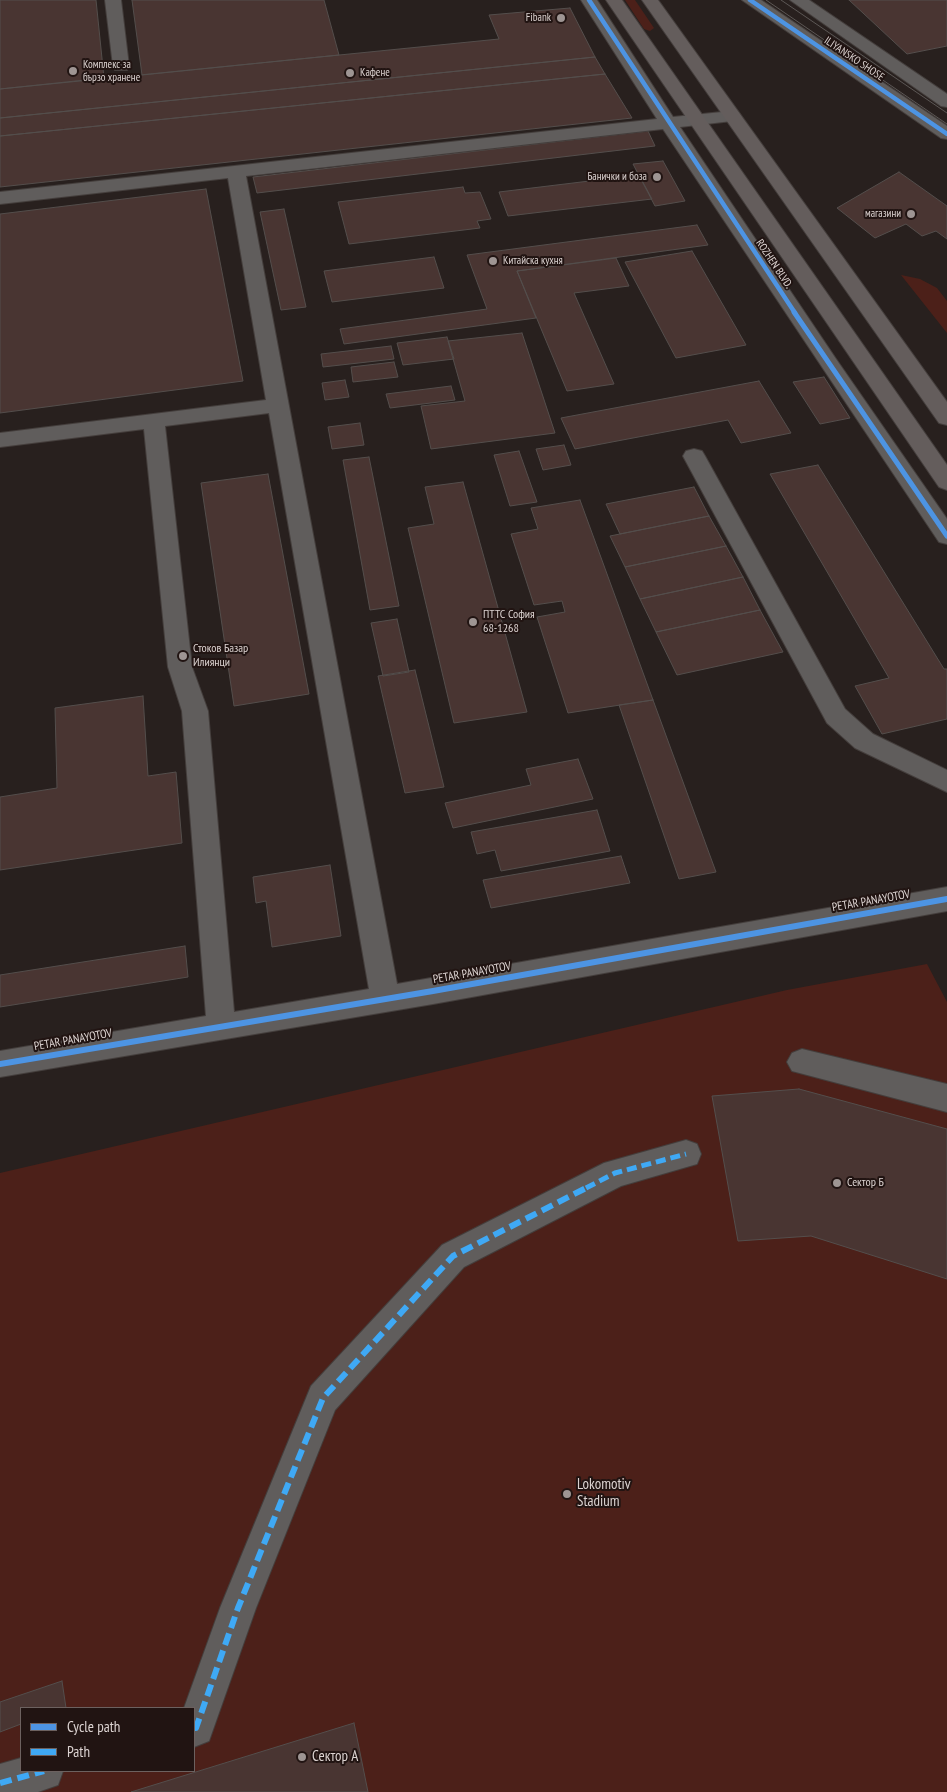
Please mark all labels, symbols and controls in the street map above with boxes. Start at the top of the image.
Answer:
place label: Fibank [526,11,551,25]
marker: Fibank [555,12,567,24]
street label: ILIYANSKO SHOSE [821,34,887,84]
place label: Комплекс за бързо хранене [83,58,140,84]
marker: Комплекс за бързо хранене [67,65,79,77]
place label: Кафене [360,66,390,80]
marker: Кафене [344,67,356,79]
place label: Банички и боза [587,170,647,184]
marker: Банички и боза [651,171,663,183]
place label: магазини [865,207,901,221]
marker: магазини [905,208,917,220]
street label: ROZHEN BLVD. [753,237,795,291]
place label: Китайска кухня [503,254,563,268]
marker: Китайска кухня [487,255,499,267]
place label: ПТТС София 68-1268 [483,608,535,636]
marker: ПТТС София 68-1268 [467,616,479,628]
place label: Стоков Базар Илиянци [193,642,248,670]
marker: Стоков Базар Илиянци [177,650,189,662]
street label: PETAR PANAYOTOV [831,887,911,915]
street label: PETAR PANAYOTOV [432,959,512,987]
street label: PETAR PANAYOTOV [33,1026,113,1054]
place label: Сектор Б [847,1176,884,1190]
marker: Сектор Б [831,1177,843,1189]
place label: Lokomotiv Stadium [577,1476,631,1511]
marker: Lokomotiv Stadium [561,1488,573,1500]
legend [20,1707,195,1772]
text: Cycle path [67,1717,120,1736]
text: Path [67,1742,90,1761]
place label: Сектор А [312,1748,358,1766]
marker: Сектор А [296,1751,308,1763]

